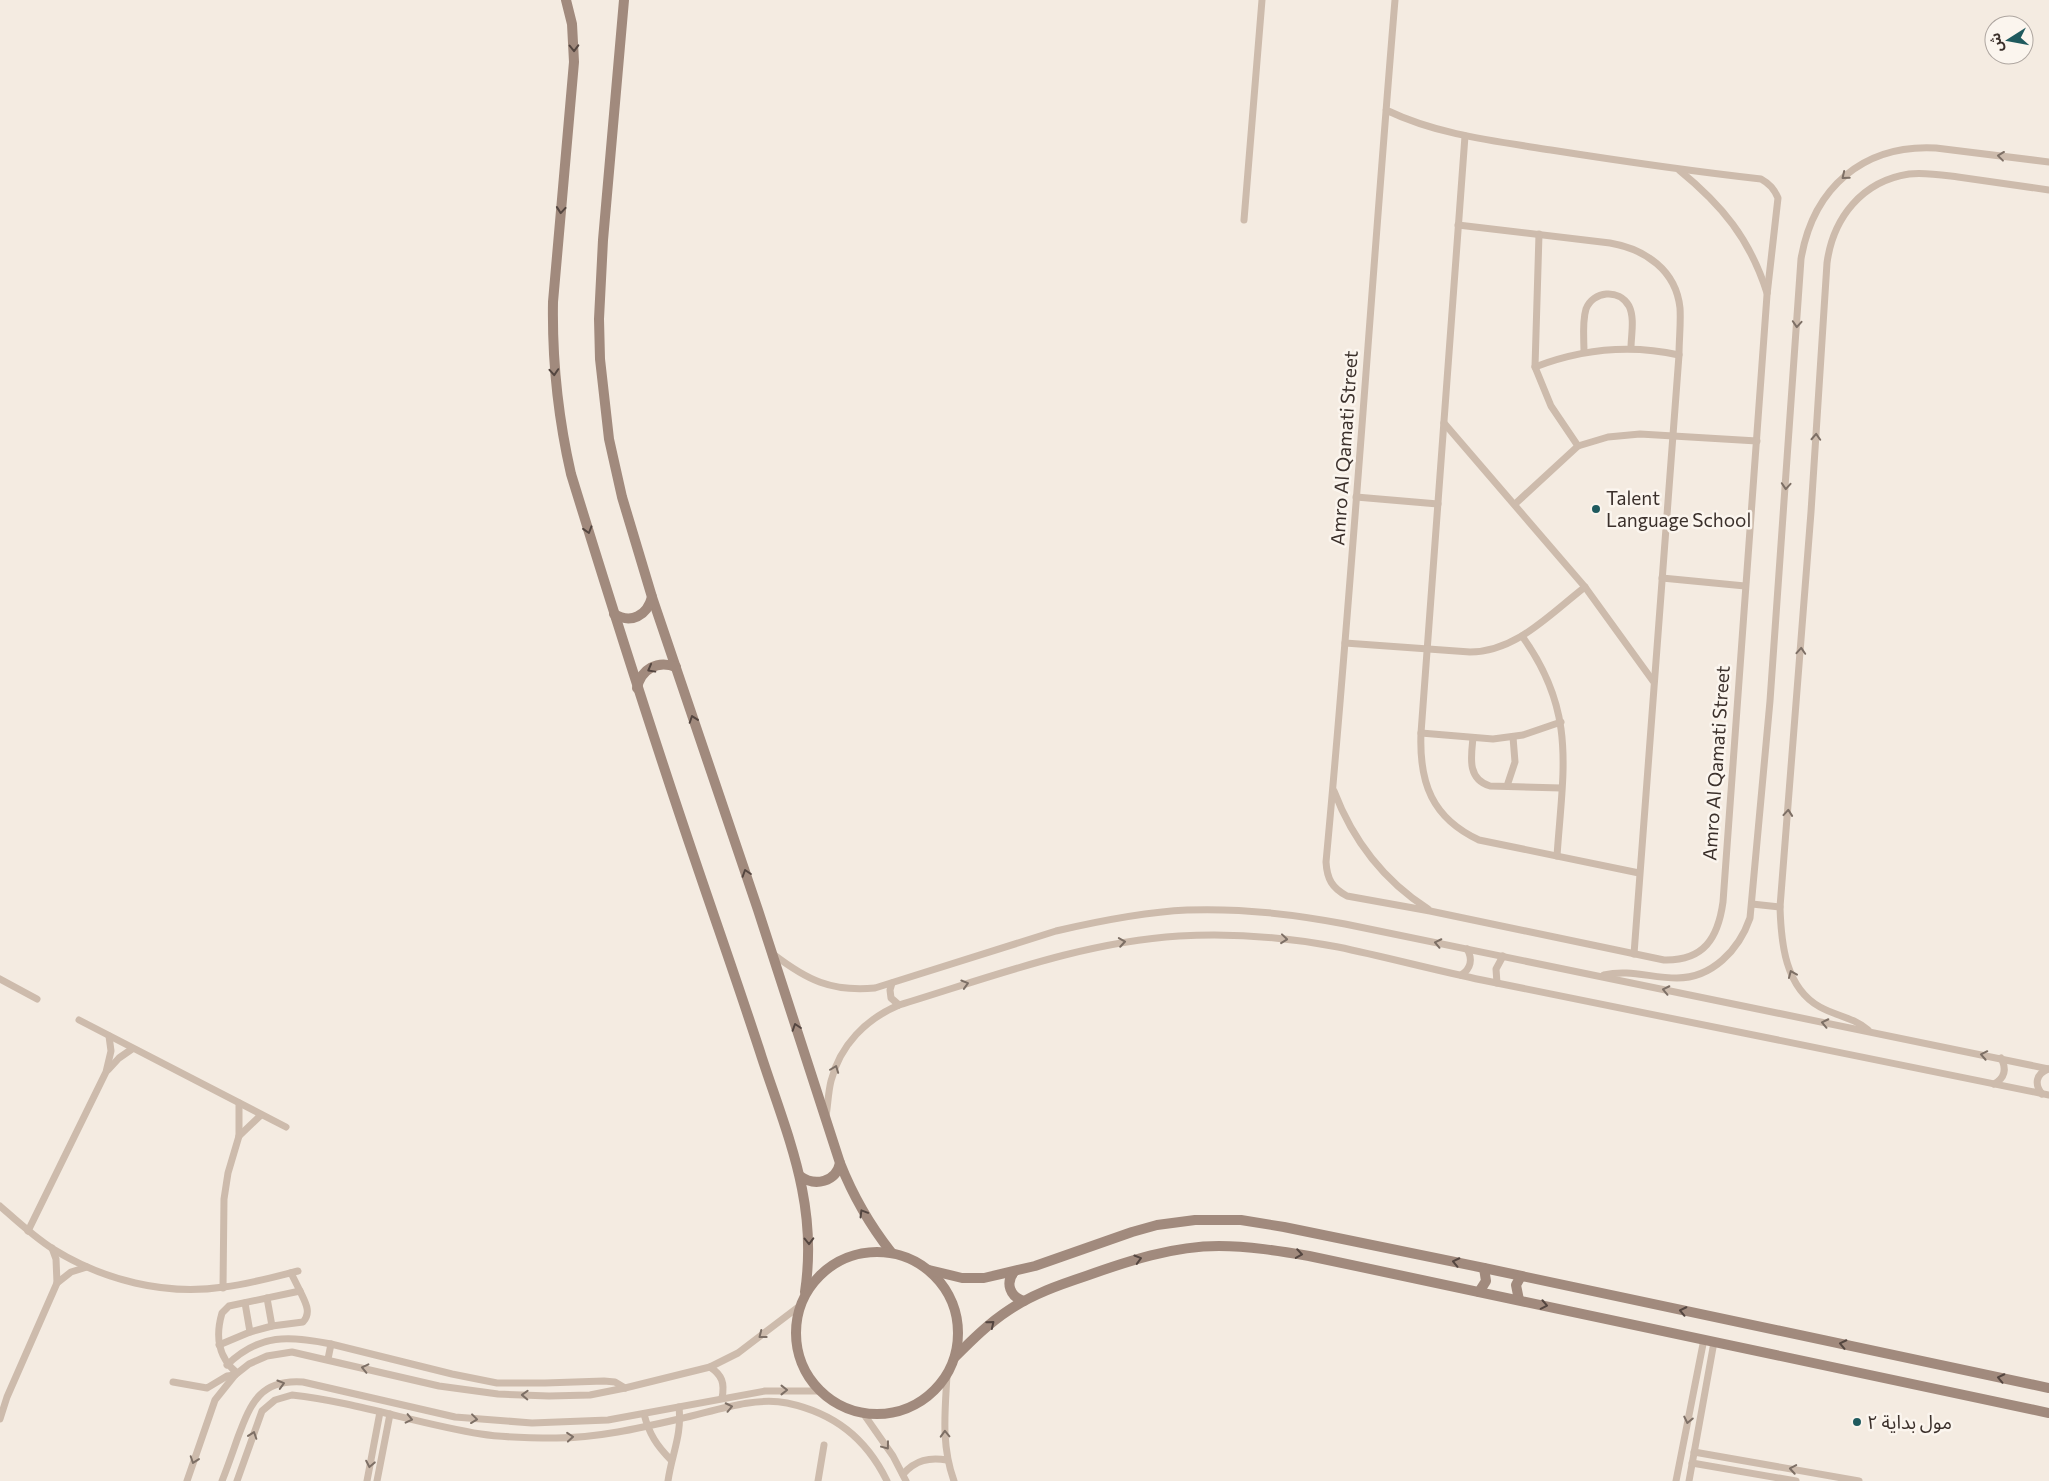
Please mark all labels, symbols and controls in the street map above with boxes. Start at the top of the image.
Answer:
north arrow [1984,15,2034,65]
text: ش [1986,32,2006,54]
one-way arrow [569,44,579,52]
one-way arrow [1996,151,2004,162]
one-way arrow [1842,170,1851,179]
one-way arrow [556,206,567,214]
one-way arrow [1791,321,1802,329]
street label: Amro Al Qamati Street [1325,349,1362,546]
one-way arrow [548,368,559,376]
one-way arrow [1810,432,1821,440]
one-way arrow [1780,483,1791,491]
place label: Talent Language School [1606,486,1751,531]
marker: Talent Language School [1590,503,1602,515]
one-way arrow [583,526,593,534]
one-way arrow [1795,647,1806,655]
one-way arrow [648,663,657,673]
street label: Amro Al Qamati Street [1697,664,1734,861]
one-way arrow [689,715,699,724]
one-way arrow [1782,809,1793,817]
one-way arrow [742,869,752,877]
one-way arrow [1280,933,1288,944]
one-way arrow [1118,938,1126,948]
one-way arrow [1434,938,1443,949]
one-way arrow [1788,970,1798,979]
one-way arrow [960,980,969,990]
one-way arrow [1662,985,1670,995]
one-way arrow [1821,1018,1830,1028]
one-way arrow [792,1023,802,1032]
one-way arrow [1980,1050,1989,1061]
one-way arrow [829,1065,840,1074]
one-way arrow [860,1209,870,1218]
one-way arrow [804,1238,814,1245]
one-way arrow [1295,1248,1303,1259]
one-way arrow [1134,1255,1142,1265]
one-way arrow [1452,1257,1460,1268]
one-way arrow [1539,1300,1548,1310]
one-way arrow [1679,1306,1688,1317]
one-way arrow [985,1320,994,1329]
one-way arrow [759,1329,768,1337]
one-way arrow [1838,1339,1847,1349]
one-way arrow [360,1363,369,1374]
one-way arrow [1997,1374,2006,1384]
one-way arrow [276,1379,285,1390]
one-way arrow [780,1385,788,1395]
one-way arrow [520,1390,528,1401]
one-way arrow [725,1402,734,1413]
place label: مول بداية ۲ [1867,1410,1952,1434]
one-way arrow [405,1413,414,1424]
one-way arrow [470,1413,478,1424]
one-way arrow [1683,1415,1694,1424]
marker: مول بداية ۲ [1851,1416,1863,1428]
one-way arrow [939,1429,950,1437]
one-way arrow [247,1431,257,1440]
one-way arrow [566,1432,574,1443]
one-way arrow [880,1440,889,1450]
one-way arrow [190,1455,200,1464]
one-way arrow [365,1459,376,1468]
one-way arrow [1789,1465,1798,1475]

